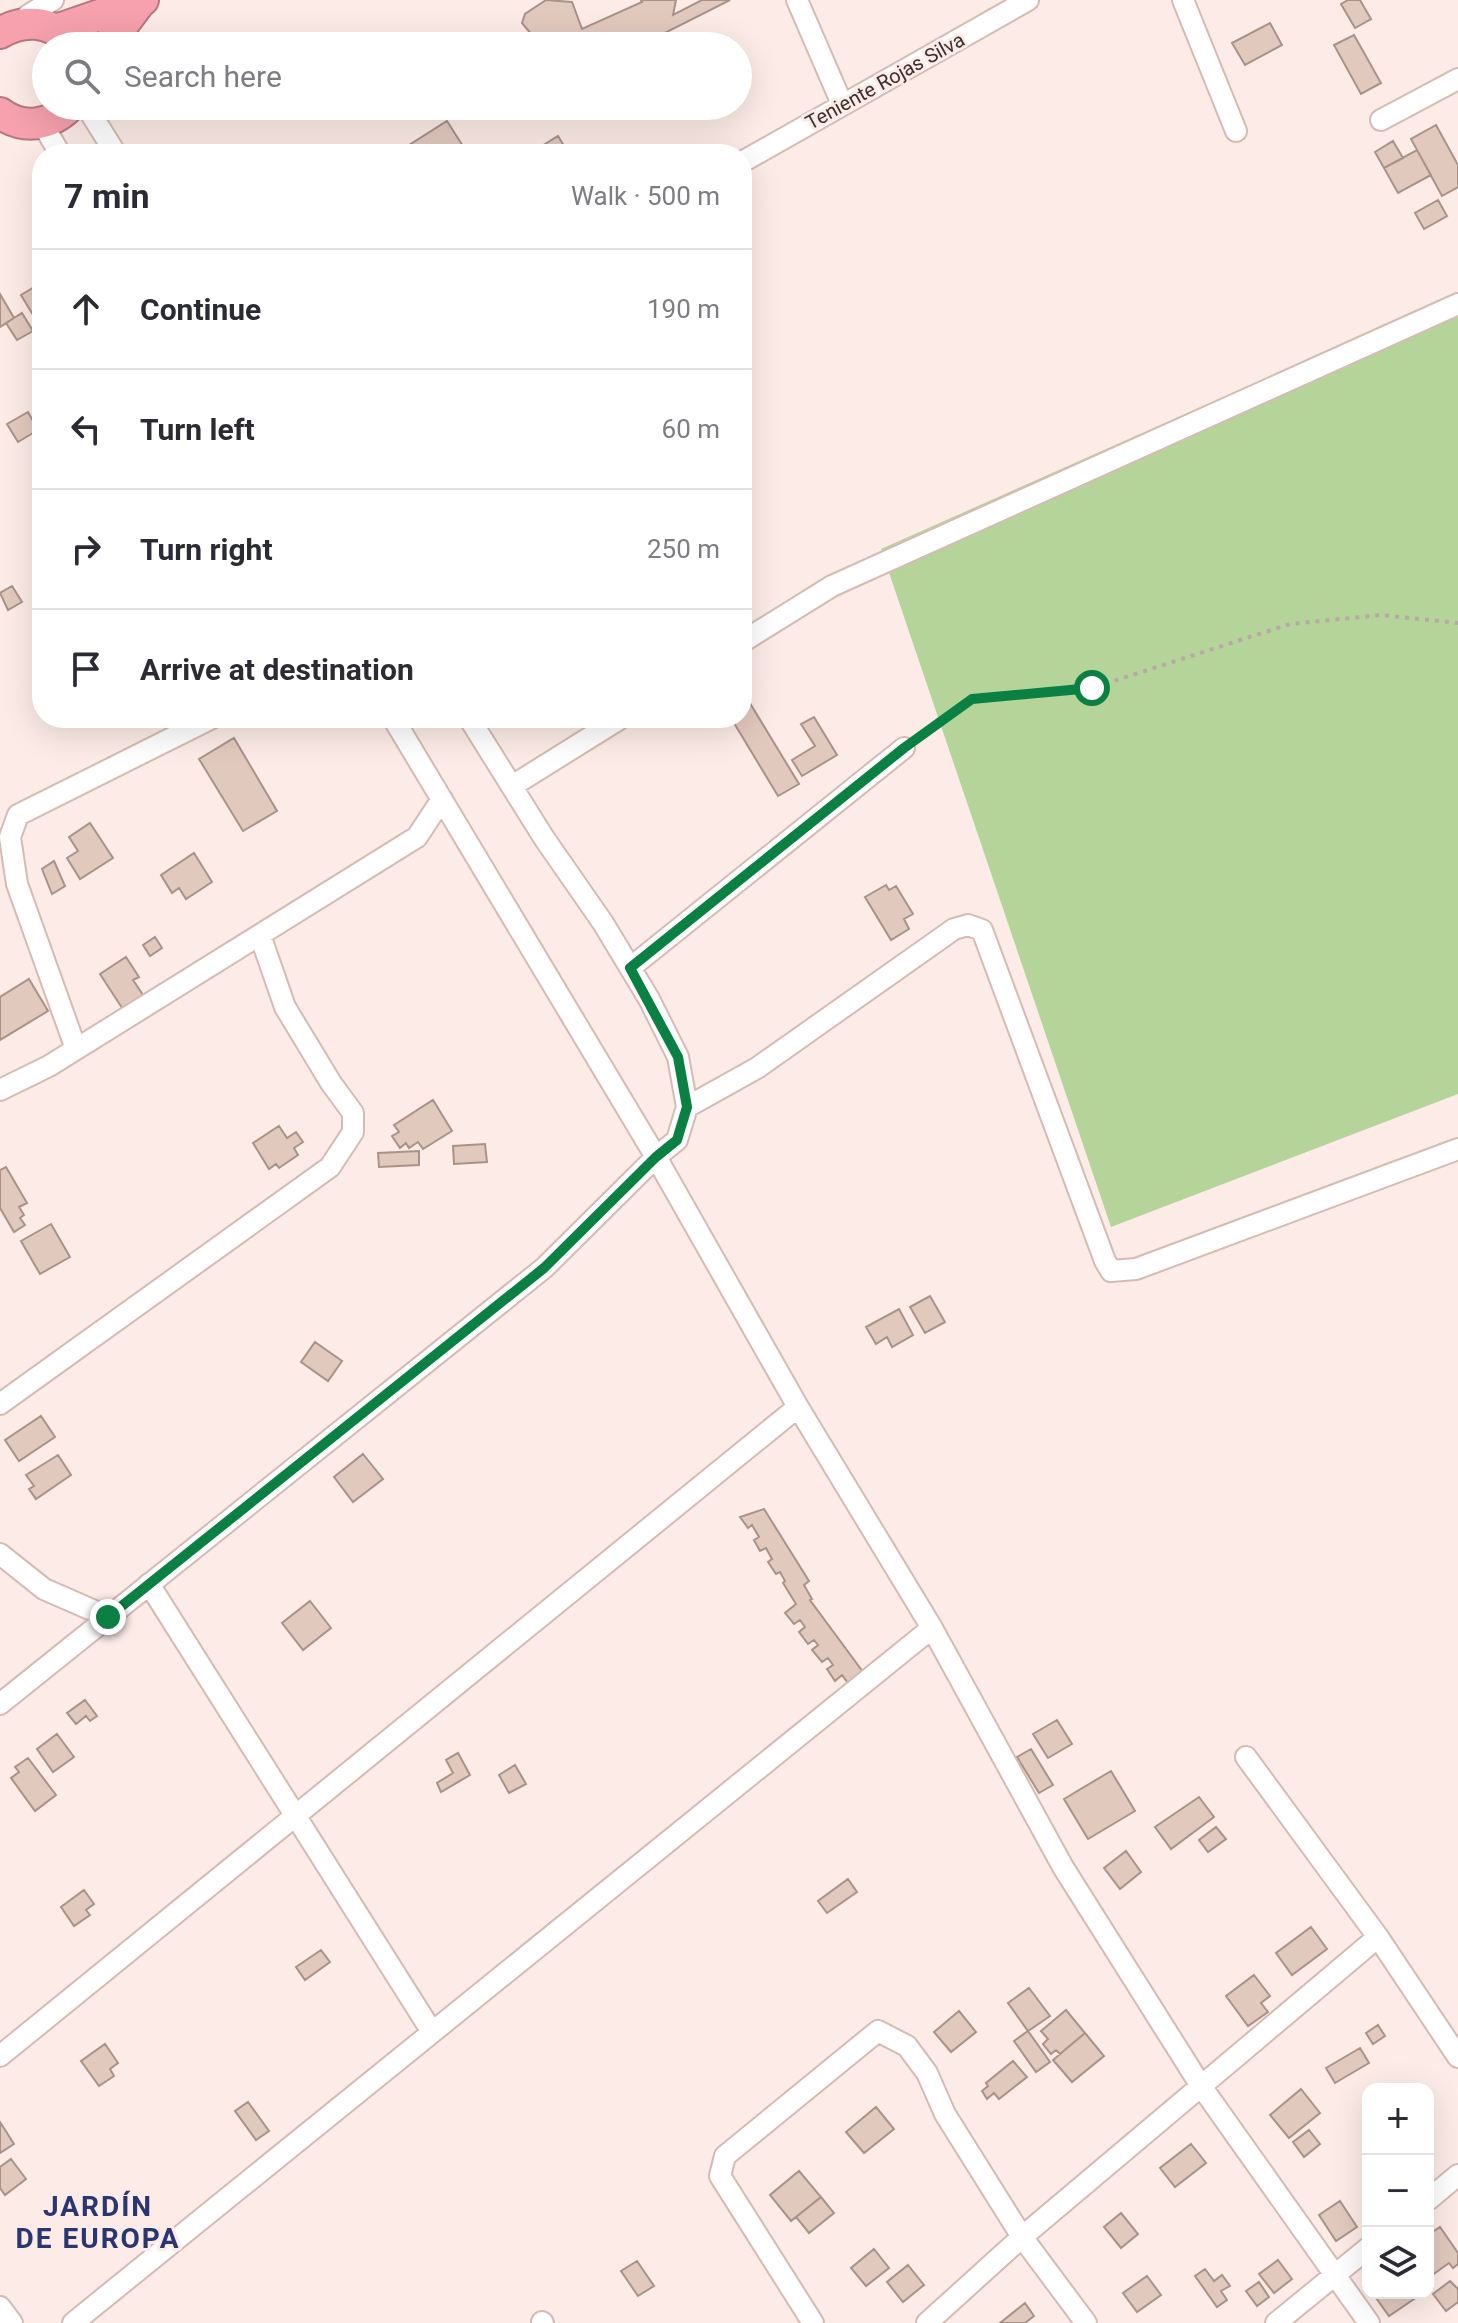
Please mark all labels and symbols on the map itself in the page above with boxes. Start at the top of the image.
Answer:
street label: Teniente Rojas Silva [801,27,969,135]
route start [1074,670,1110,706]
route end [90,1599,126,1635]
district label: JARDÍN DE EUROPA [16,2190,180,2255]

